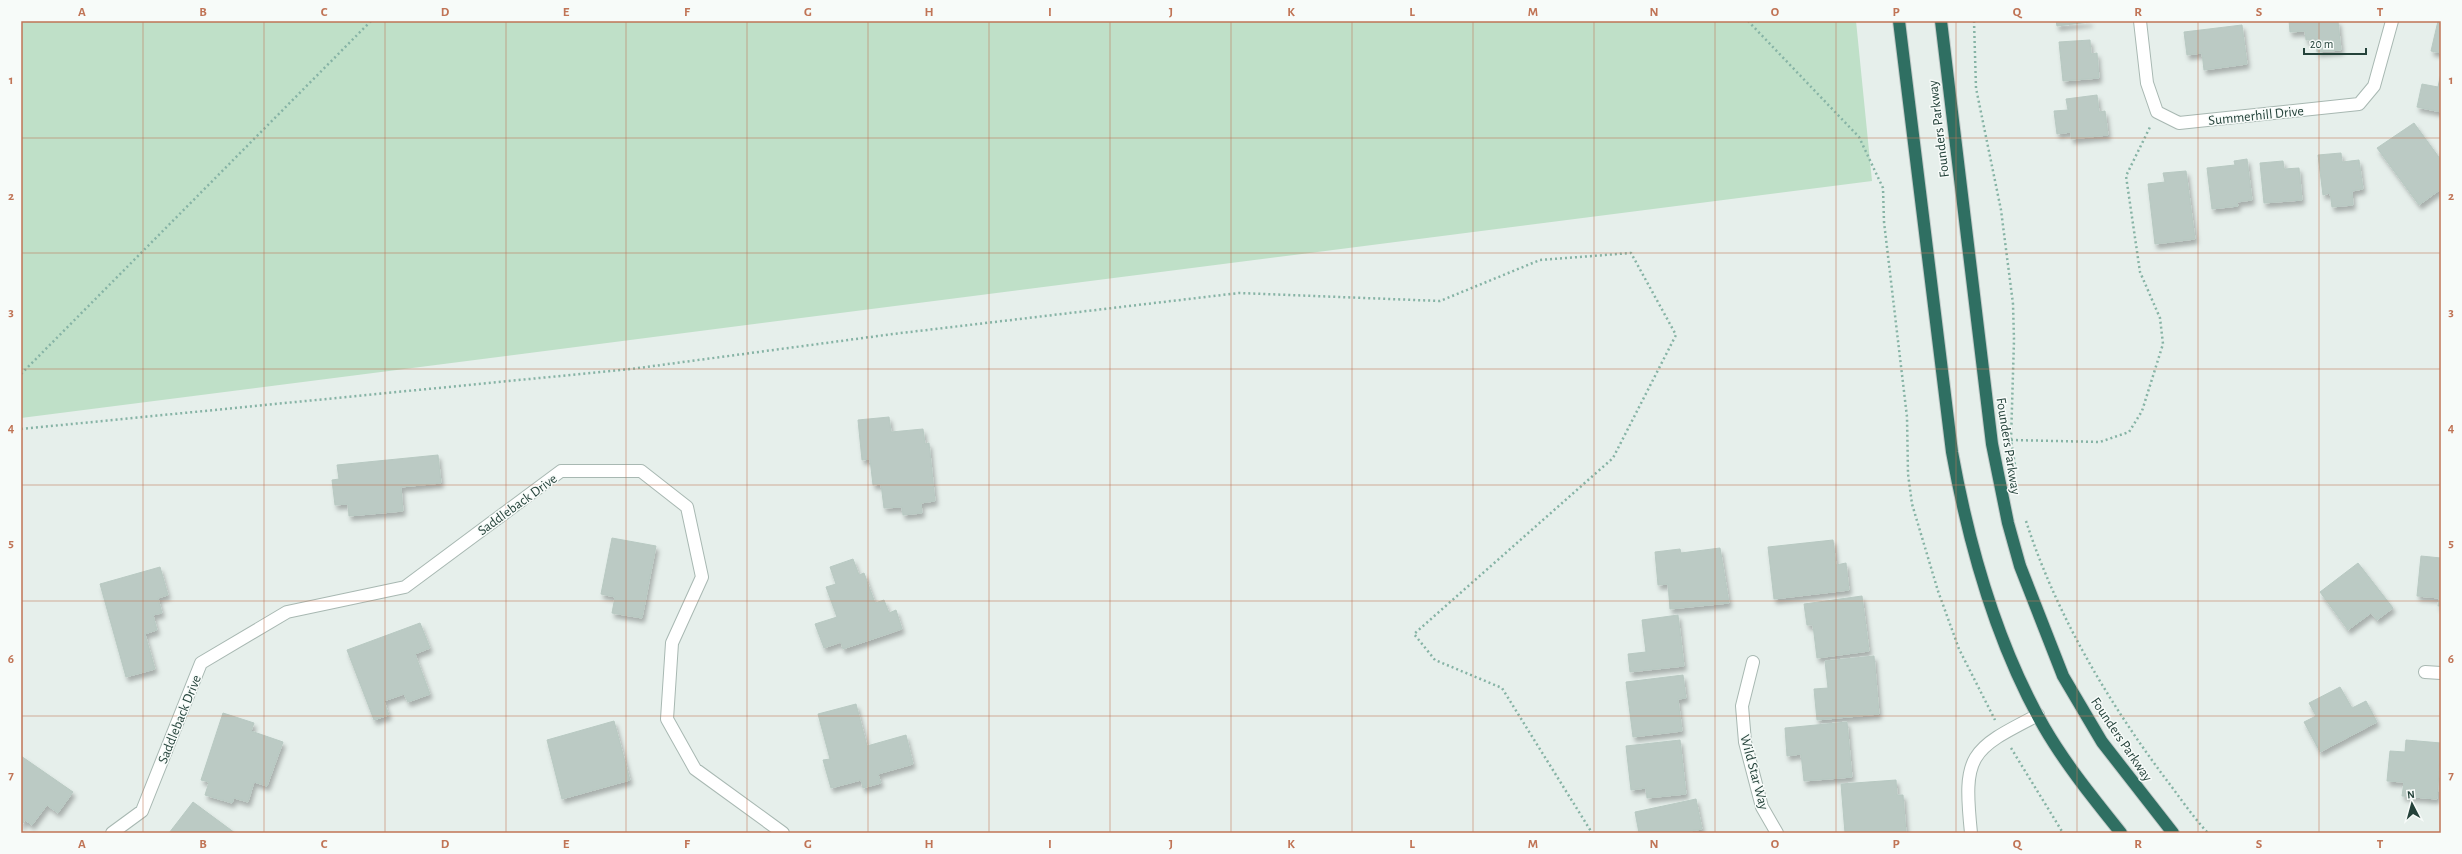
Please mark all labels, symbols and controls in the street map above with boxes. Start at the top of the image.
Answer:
text: A [78,6,86,19]
text: B [199,6,207,19]
text: C [321,6,328,19]
text: D [441,6,450,19]
text: E [563,6,570,19]
text: F [684,6,691,19]
text: G [804,6,812,19]
text: H [924,6,934,19]
text: I [1048,6,1052,19]
text: J [1169,6,1173,19]
text: K [1287,6,1295,19]
text: L [1409,6,1415,19]
text: M [1528,6,1538,19]
text: N [1649,6,1659,19]
text: O [1771,6,1780,19]
text: P [1892,6,1900,19]
text: Q [2013,6,2023,19]
text: R [2134,6,2142,19]
text: S [2256,6,2263,19]
text: T [2377,6,2384,19]
scale bar [2304,30,2366,56]
text: 20 m [2310,38,2333,50]
text: 1 [9,74,13,87]
text: 1 [2449,74,2453,87]
street label: Founders Parkway [1926,79,1952,178]
street label: Summerhill Drive [2208,104,2305,128]
text: 2 [8,190,14,203]
text: 2 [2448,190,2454,203]
text: 3 [8,306,14,319]
text: 3 [2448,306,2454,319]
street label: Founders Parkway [1993,397,2023,496]
text: 4 [8,422,15,435]
text: 4 [2448,422,2455,435]
street label: Saddleback Drive [475,472,560,538]
text: 5 [8,537,14,550]
text: 5 [2448,537,2454,550]
text: 6 [8,653,14,666]
text: 6 [2448,653,2454,666]
street label: Saddleback Drive [156,673,204,766]
street label: Founders Parkway [2088,695,2154,784]
street label: Wild Star Way [1737,733,1771,811]
text: 7 [8,769,14,782]
text: 7 [2448,769,2454,782]
north arrow [2392,784,2432,824]
text: N [2407,789,2415,800]
text: A [78,838,86,851]
text: B [199,838,207,851]
text: C [321,838,328,851]
text: D [441,838,450,851]
text: E [563,838,570,851]
text: F [684,838,691,851]
text: G [804,838,812,851]
text: H [924,838,934,851]
text: I [1048,838,1052,851]
text: J [1169,838,1173,851]
text: K [1287,838,1295,851]
text: L [1409,838,1415,851]
text: M [1528,838,1538,851]
text: N [1649,838,1659,851]
text: O [1771,838,1780,851]
text: P [1892,838,1900,851]
text: Q [2013,838,2023,851]
text: R [2134,838,2142,851]
text: S [2256,838,2263,851]
text: T [2377,838,2384,851]

